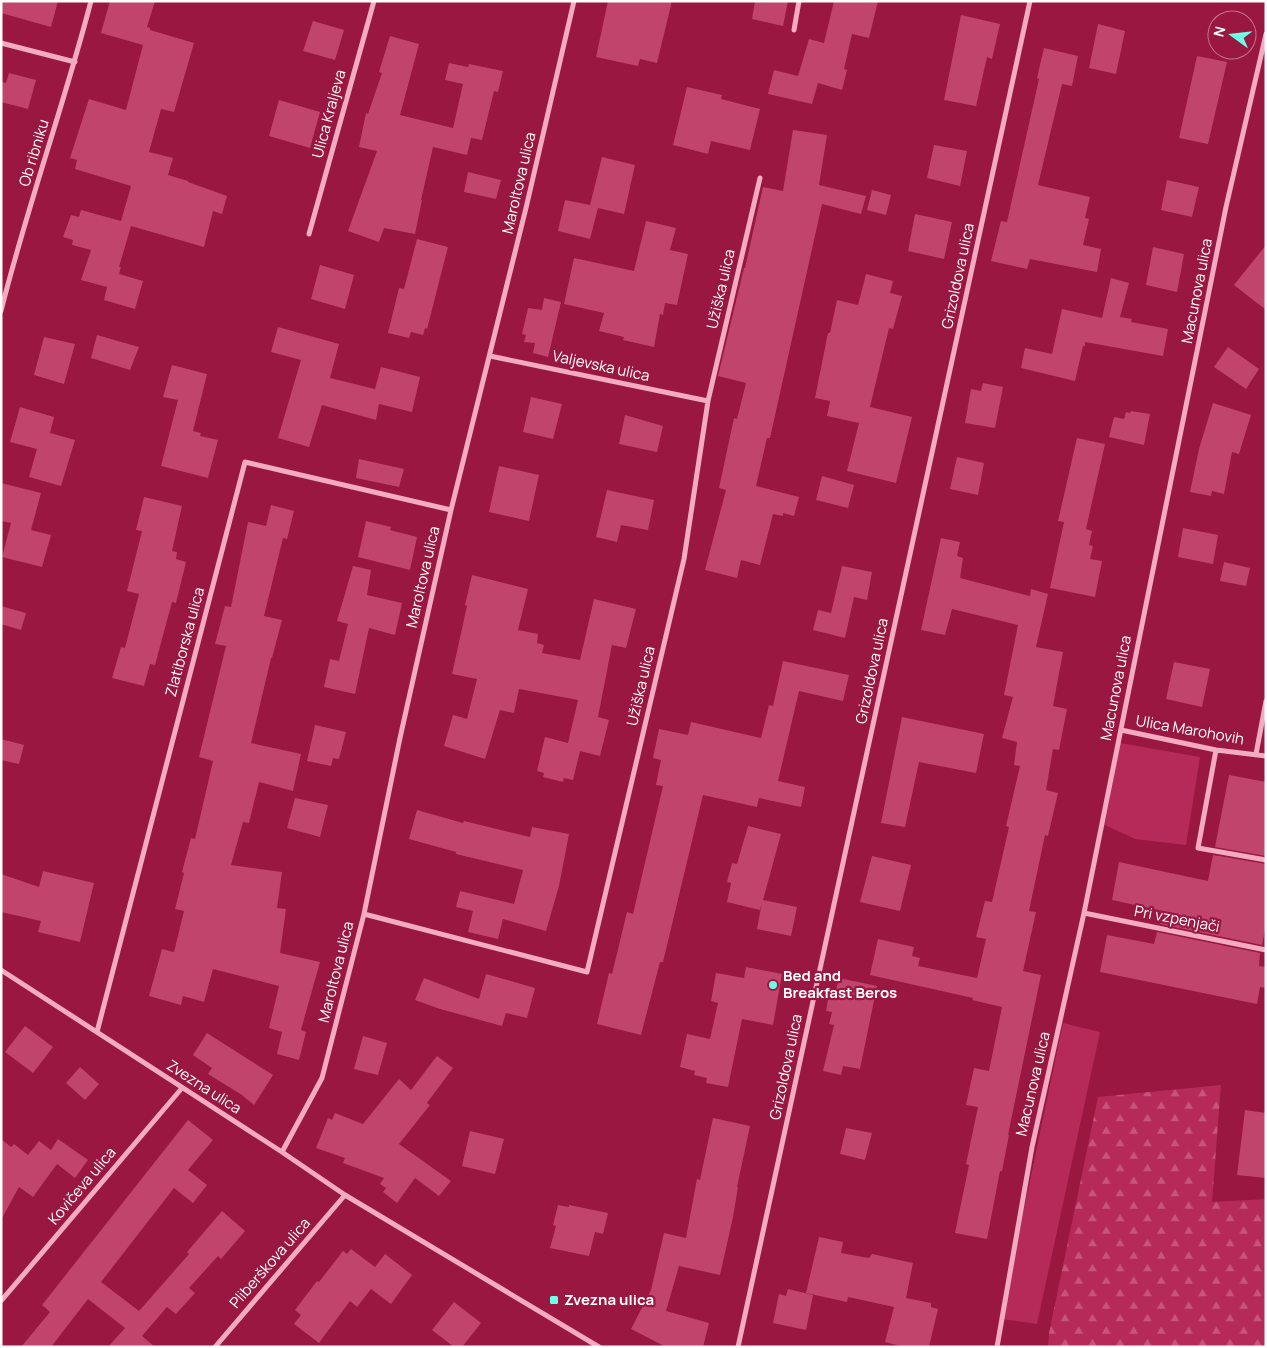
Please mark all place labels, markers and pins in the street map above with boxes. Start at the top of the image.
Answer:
place label: Bed and Breakfast Beros [783,965,897,1003]
marker: Bed and Breakfast Beros [767,979,779,991]
place label: Zvezna ulica [564,1289,654,1310]
marker: Zvezna ulica [548,1294,560,1306]

